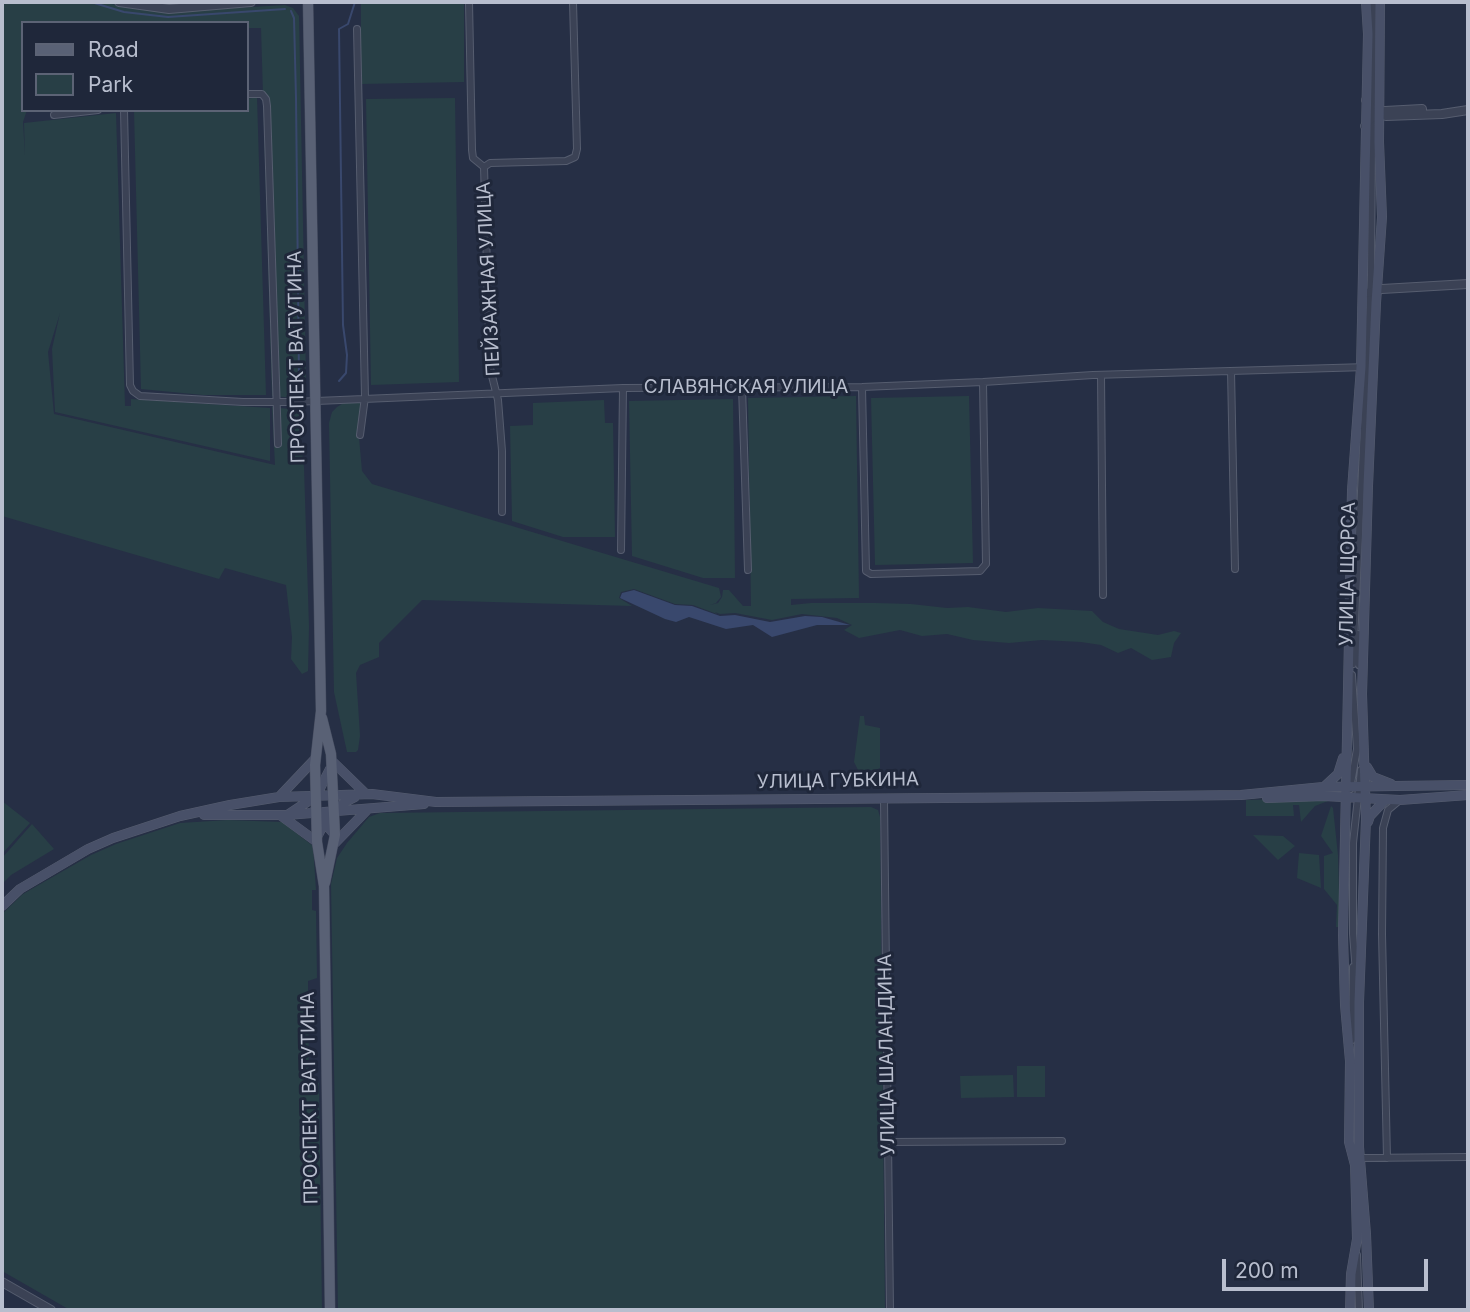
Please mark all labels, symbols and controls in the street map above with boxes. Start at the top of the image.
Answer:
legend [21,21,248,112]
text: Road [88,37,139,62]
text: Park [88,72,133,97]
street label: ПЕЙЗАЖНАЯ УЛИЦА [473,181,505,377]
street label: ПРОСПЕКТ ВАТУТИНА [284,250,310,464]
street label: СЛАВЯНСКАЯ УЛИЦА [644,376,848,398]
street label: УЛИЦА ЩОРСА [1335,502,1361,646]
street label: УЛИЦА ГУБКИНА [757,768,919,794]
street label: УЛИЦА ШАЛАНДИНА [874,954,900,1156]
street label: ПРОСПЕКТ ВАТУТИНА [297,991,323,1205]
scale bar [1225,1246,1432,1290]
text: 200 m [1235,1258,1299,1283]

